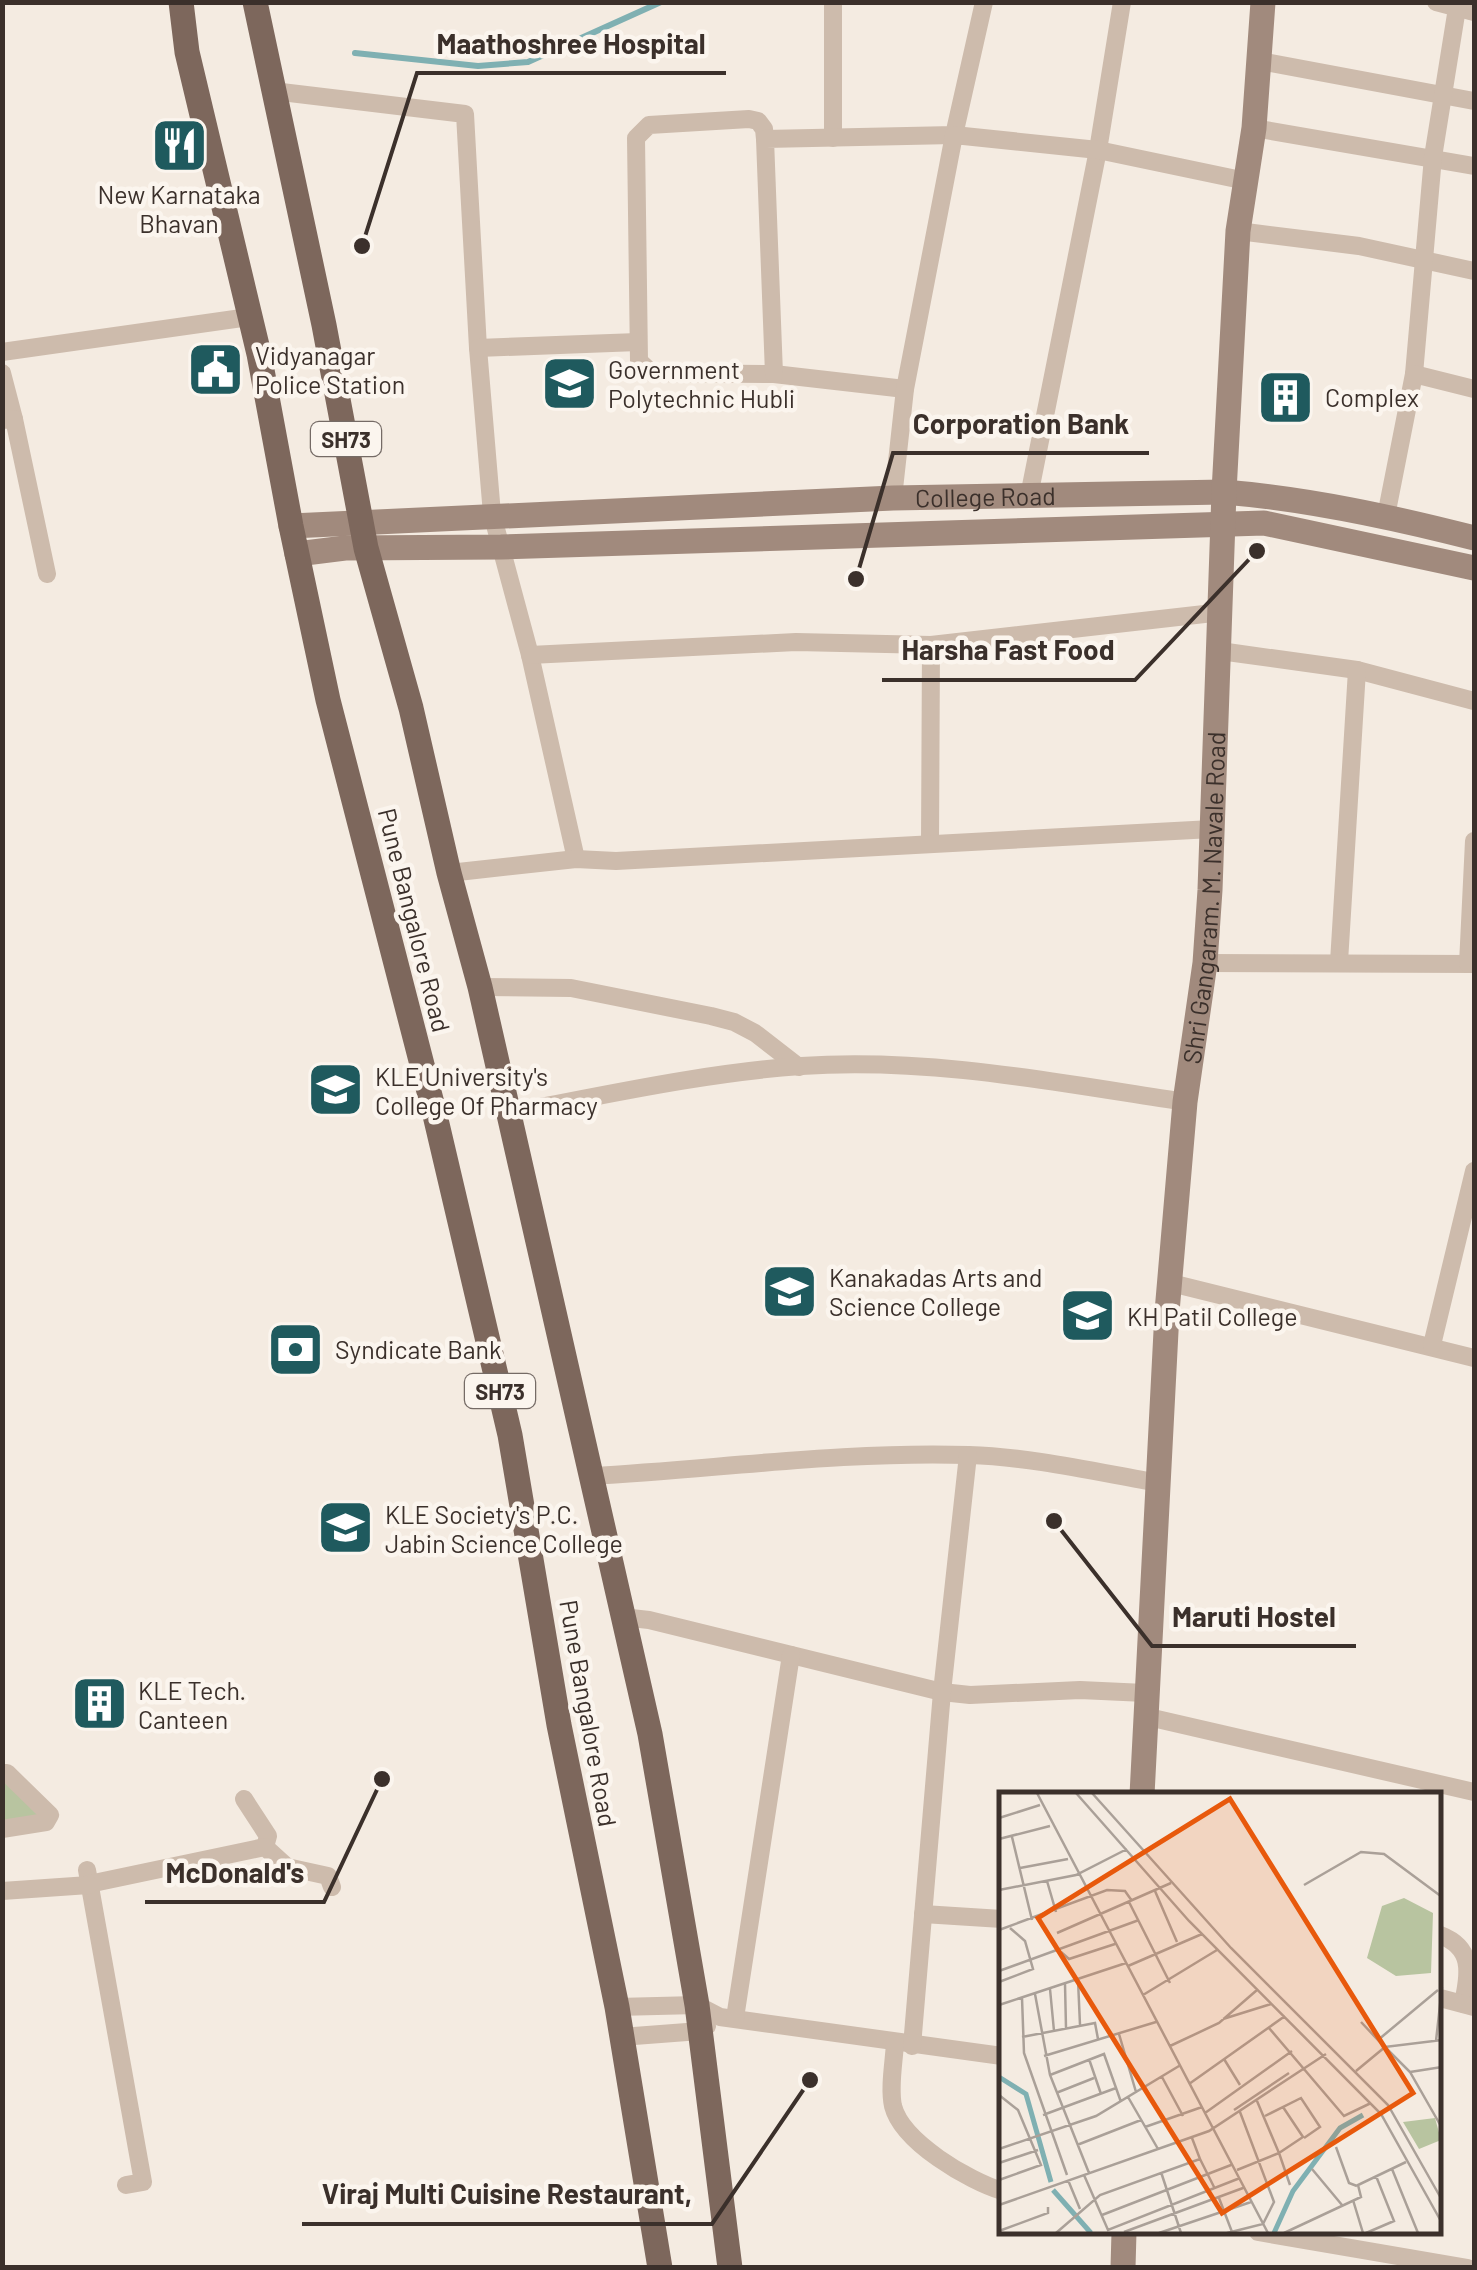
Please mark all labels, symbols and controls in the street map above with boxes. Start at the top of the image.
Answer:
callout: Maathoshree Hospital [417,15,726,73]
text: Maathoshree Hospital [436,26,706,60]
restaurant icon: New Karnataka Bhavan [149,115,209,175]
place label: New Karnataka Bhavan [97,179,261,238]
public building icon: Vidyanagar Police Station [186,339,246,399]
place label: Vidyanagar Police Station [255,340,405,399]
school or university icon: Government Polytechnic Hubli [539,353,599,413]
place label: Government Polytechnic Hubli [608,354,795,413]
building icon: Complex [1256,367,1316,427]
place label: Complex [1325,382,1419,412]
callout: Corporation Bank [893,395,1149,453]
text: Corporation Bank [913,406,1129,440]
road number: SH73 [311,422,381,456]
street label: College Road [915,480,1056,513]
callout: Harsha Fast Food [882,622,1135,680]
text: Harsha Fast Food [901,632,1115,666]
street label: Shri Gangaram. M. Navale Road [1176,731,1231,1066]
street label: Pune Bangalore Road [373,805,457,1035]
school or university icon: KLE University's College Of Pharmacy [306,1060,366,1120]
place label: KLE University's College Of Pharmacy [375,1061,598,1120]
school or university icon: Kanakadas Arts and Science College [760,1261,820,1321]
place label: Kanakadas Arts and Science College [829,1262,1042,1321]
school or university icon: KH Patil College [1058,1286,1118,1346]
place label: KH Patil College [1127,1301,1298,1331]
bank icon: Syndicate Bank [266,1319,326,1379]
place label: Syndicate Bank [335,1334,501,1364]
road number: SH73 [465,1374,535,1408]
school or university icon: KLE Society's P.C. Jabin Science College [316,1498,376,1558]
place label: KLE Society's P.C. Jabin Science College [385,1499,623,1558]
callout: Maruti Hostel [1152,1588,1356,1646]
street label: Pune Bangalore Road [554,1597,624,1829]
text: Maruti Hostel [1172,1599,1336,1633]
building icon: KLE Tech. Canteen [69,1674,129,1734]
place label: KLE Tech. Canteen [138,1675,246,1734]
inset map [999,1792,1442,2235]
callout: McDonald's [145,1844,324,1902]
text: McDonald's [166,1855,304,1889]
callout: Viraj Multi Cuisine Restaurant, [302,2166,712,2224]
text: Viraj Multi Cuisine Restaurant, [322,2176,692,2210]

